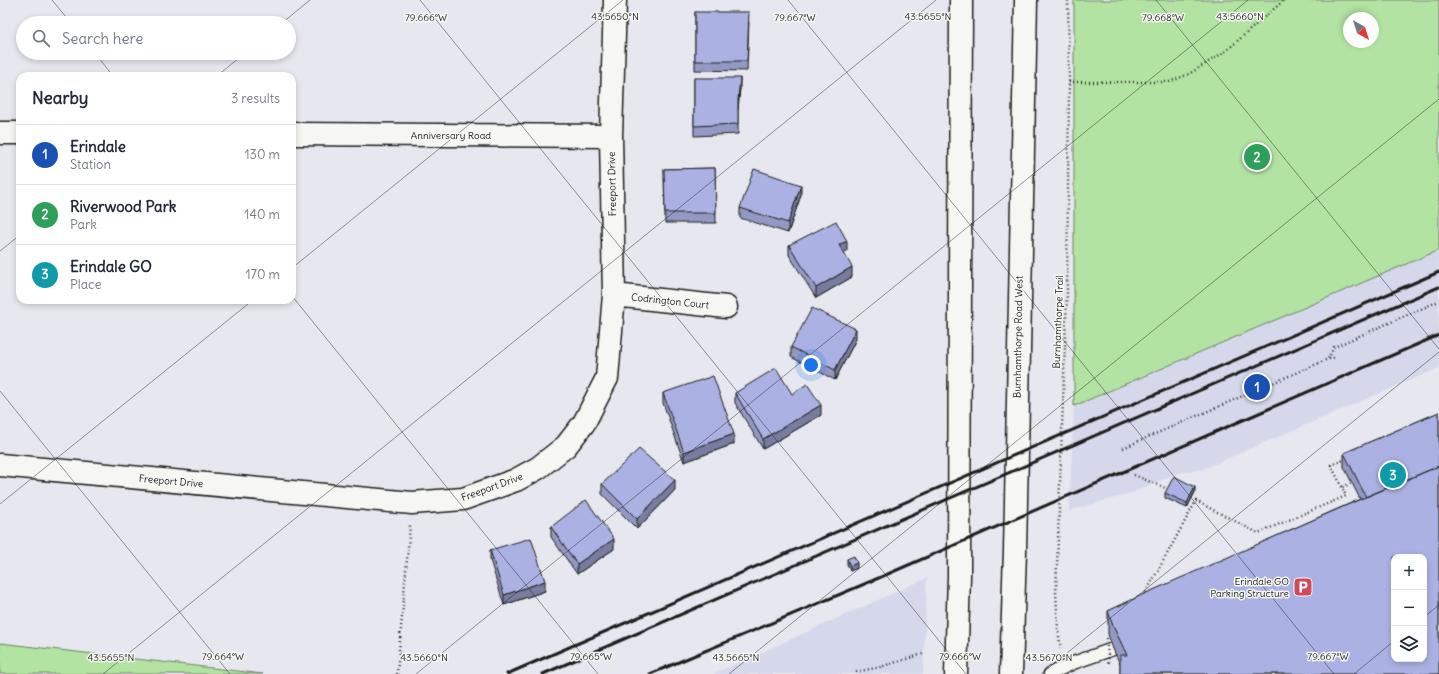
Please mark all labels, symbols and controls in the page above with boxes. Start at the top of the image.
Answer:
text: 43.5650°N [591,10,639,23]
text: 43.5655°N [905,10,951,23]
text: 43.5660°N [1216,10,1264,23]
text: 79.666°W [405,11,447,24]
text: 79.667°W [774,11,816,24]
text: 79.668°W [1142,11,1184,24]
north arrow [1343,12,1379,48]
search box [16,16,296,60]
icon: search [30,27,52,49]
text: Search here [62,29,143,48]
text: Nearby [32,87,88,109]
text: 3 results [231,90,280,107]
street label: Anniversary Road [411,129,491,142]
text: Erindale [70,137,126,156]
pin: 2 [1244,142,1270,172]
text: 1 [42,146,48,163]
text: 130 m [244,146,280,163]
street label: Freeport Drive [605,152,619,216]
text: Station [70,156,111,173]
text: Riverwood Park [70,197,176,216]
text: 2 [41,206,49,223]
text: 140 m [244,206,280,223]
text: Park [70,216,97,233]
text: Erindale GO [70,257,152,276]
text: 3 [41,266,49,283]
text: 170 m [245,266,280,283]
street label: Burnhamthorpe Road West [1010,275,1026,398]
street label: Burnhamthorpe Trail [1050,275,1066,369]
text: Place [70,276,101,293]
street label: Codrington Court [630,290,710,312]
your location [801,355,821,375]
pin: 1 [1244,372,1270,402]
pin: 3 [1380,460,1406,490]
street label: Freeport Drive [459,470,525,504]
street label: Freeport Drive [138,472,204,490]
map controls [1391,554,1427,662]
button: + [1391,554,1427,590]
place label: Erindale GO Parking Structure [1210,575,1289,600]
parking icon: Erindale GO Parking Structure [1292,576,1314,598]
button: − [1391,590,1427,626]
button: layers [1391,626,1427,662]
text: 79.664°W [202,650,244,663]
text: 79.665°W [570,650,612,663]
text: 79.666°W [939,650,981,663]
text: 79.667°W [1307,650,1349,663]
text: 43.5655°N [88,651,134,664]
text: 43.5660°N [400,651,448,664]
text: 43.5665°N [713,651,759,664]
text: 43.5670°N [1026,651,1072,664]

